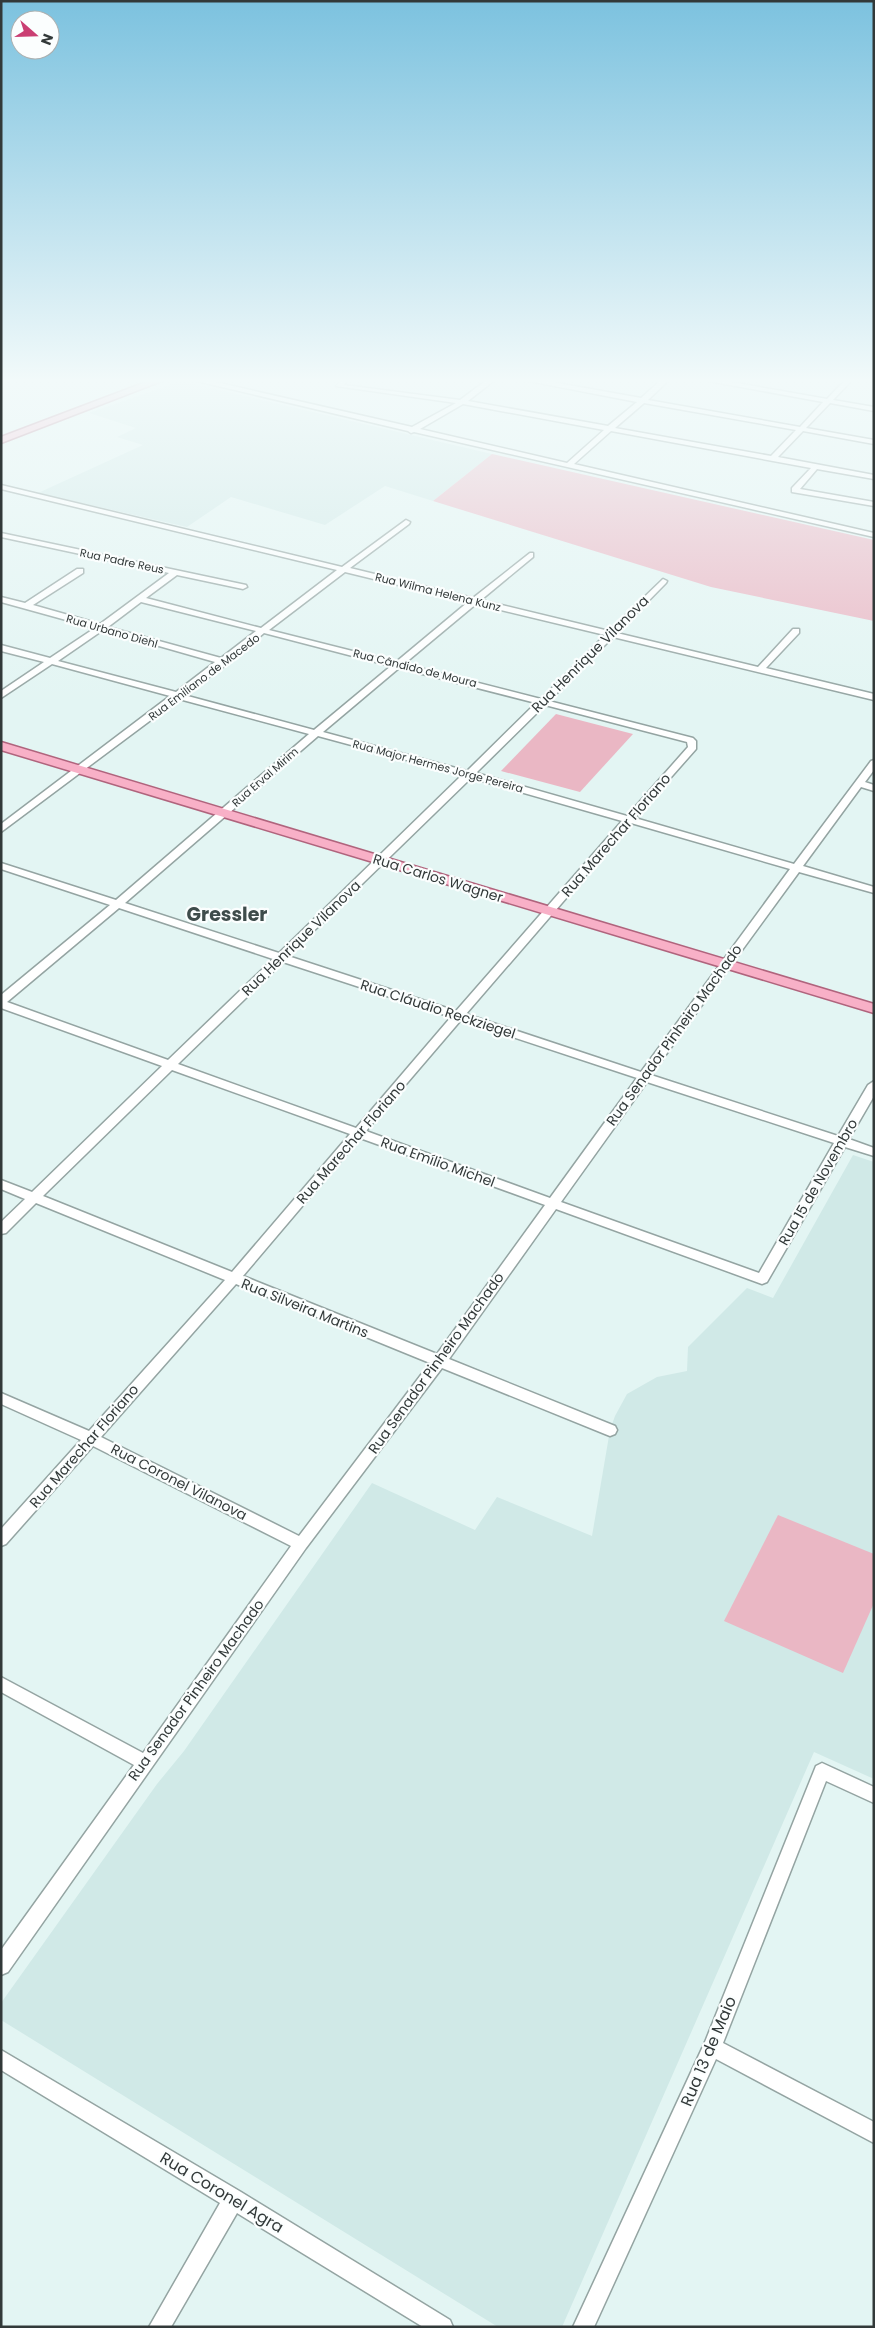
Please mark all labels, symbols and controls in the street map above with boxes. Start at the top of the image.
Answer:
north arrow [10,10,60,60]
text: N [36,31,58,48]
street label: Rua Padre Reus [79,544,166,578]
street label: Rua Wilma Helena Kunz [373,569,503,615]
street label: Rua Henrique Vilanova [527,591,653,717]
street label: Rua Urbano Diehl [64,610,160,652]
street label: Rua Emiliano de Macedo [145,630,263,724]
street label: Rua Cândido de Moura [351,645,479,691]
street label: Rua Major Hermes Jorge Pereira [351,736,525,796]
street label: Rua Erval Mirim [228,744,302,810]
street label: Rua Marechar Floriano [557,769,675,901]
street label: Rua Carlos Wagner [370,849,506,907]
street label: Rua Henrique Vilanova [237,876,365,1000]
district label: Gressler [187,901,267,928]
street label: Rua Senador Pinheiro Machado [601,940,747,1130]
street label: Rua Cláudio Reckziegel [358,974,518,1044]
street label: Rua Marechar Floriano [292,1076,410,1208]
street label: Rua 15 de Novembro [774,1115,862,1249]
street label: Rua Emílio Michel [378,1132,498,1192]
street label: Rua Senador Pinheiro Machado [363,1268,509,1458]
street label: Rua Silveira Martins [238,1273,372,1343]
street label: Rua Marechar Floriano [25,1380,143,1512]
street label: Rua Coronel Vilanova [107,1439,251,1525]
street label: Rua Senador Pinheiro Machado [123,1595,269,1785]
street label: Rua 13 de Maio [675,1993,742,2110]
street label: Rua Coronel Agra [156,2146,288,2238]

